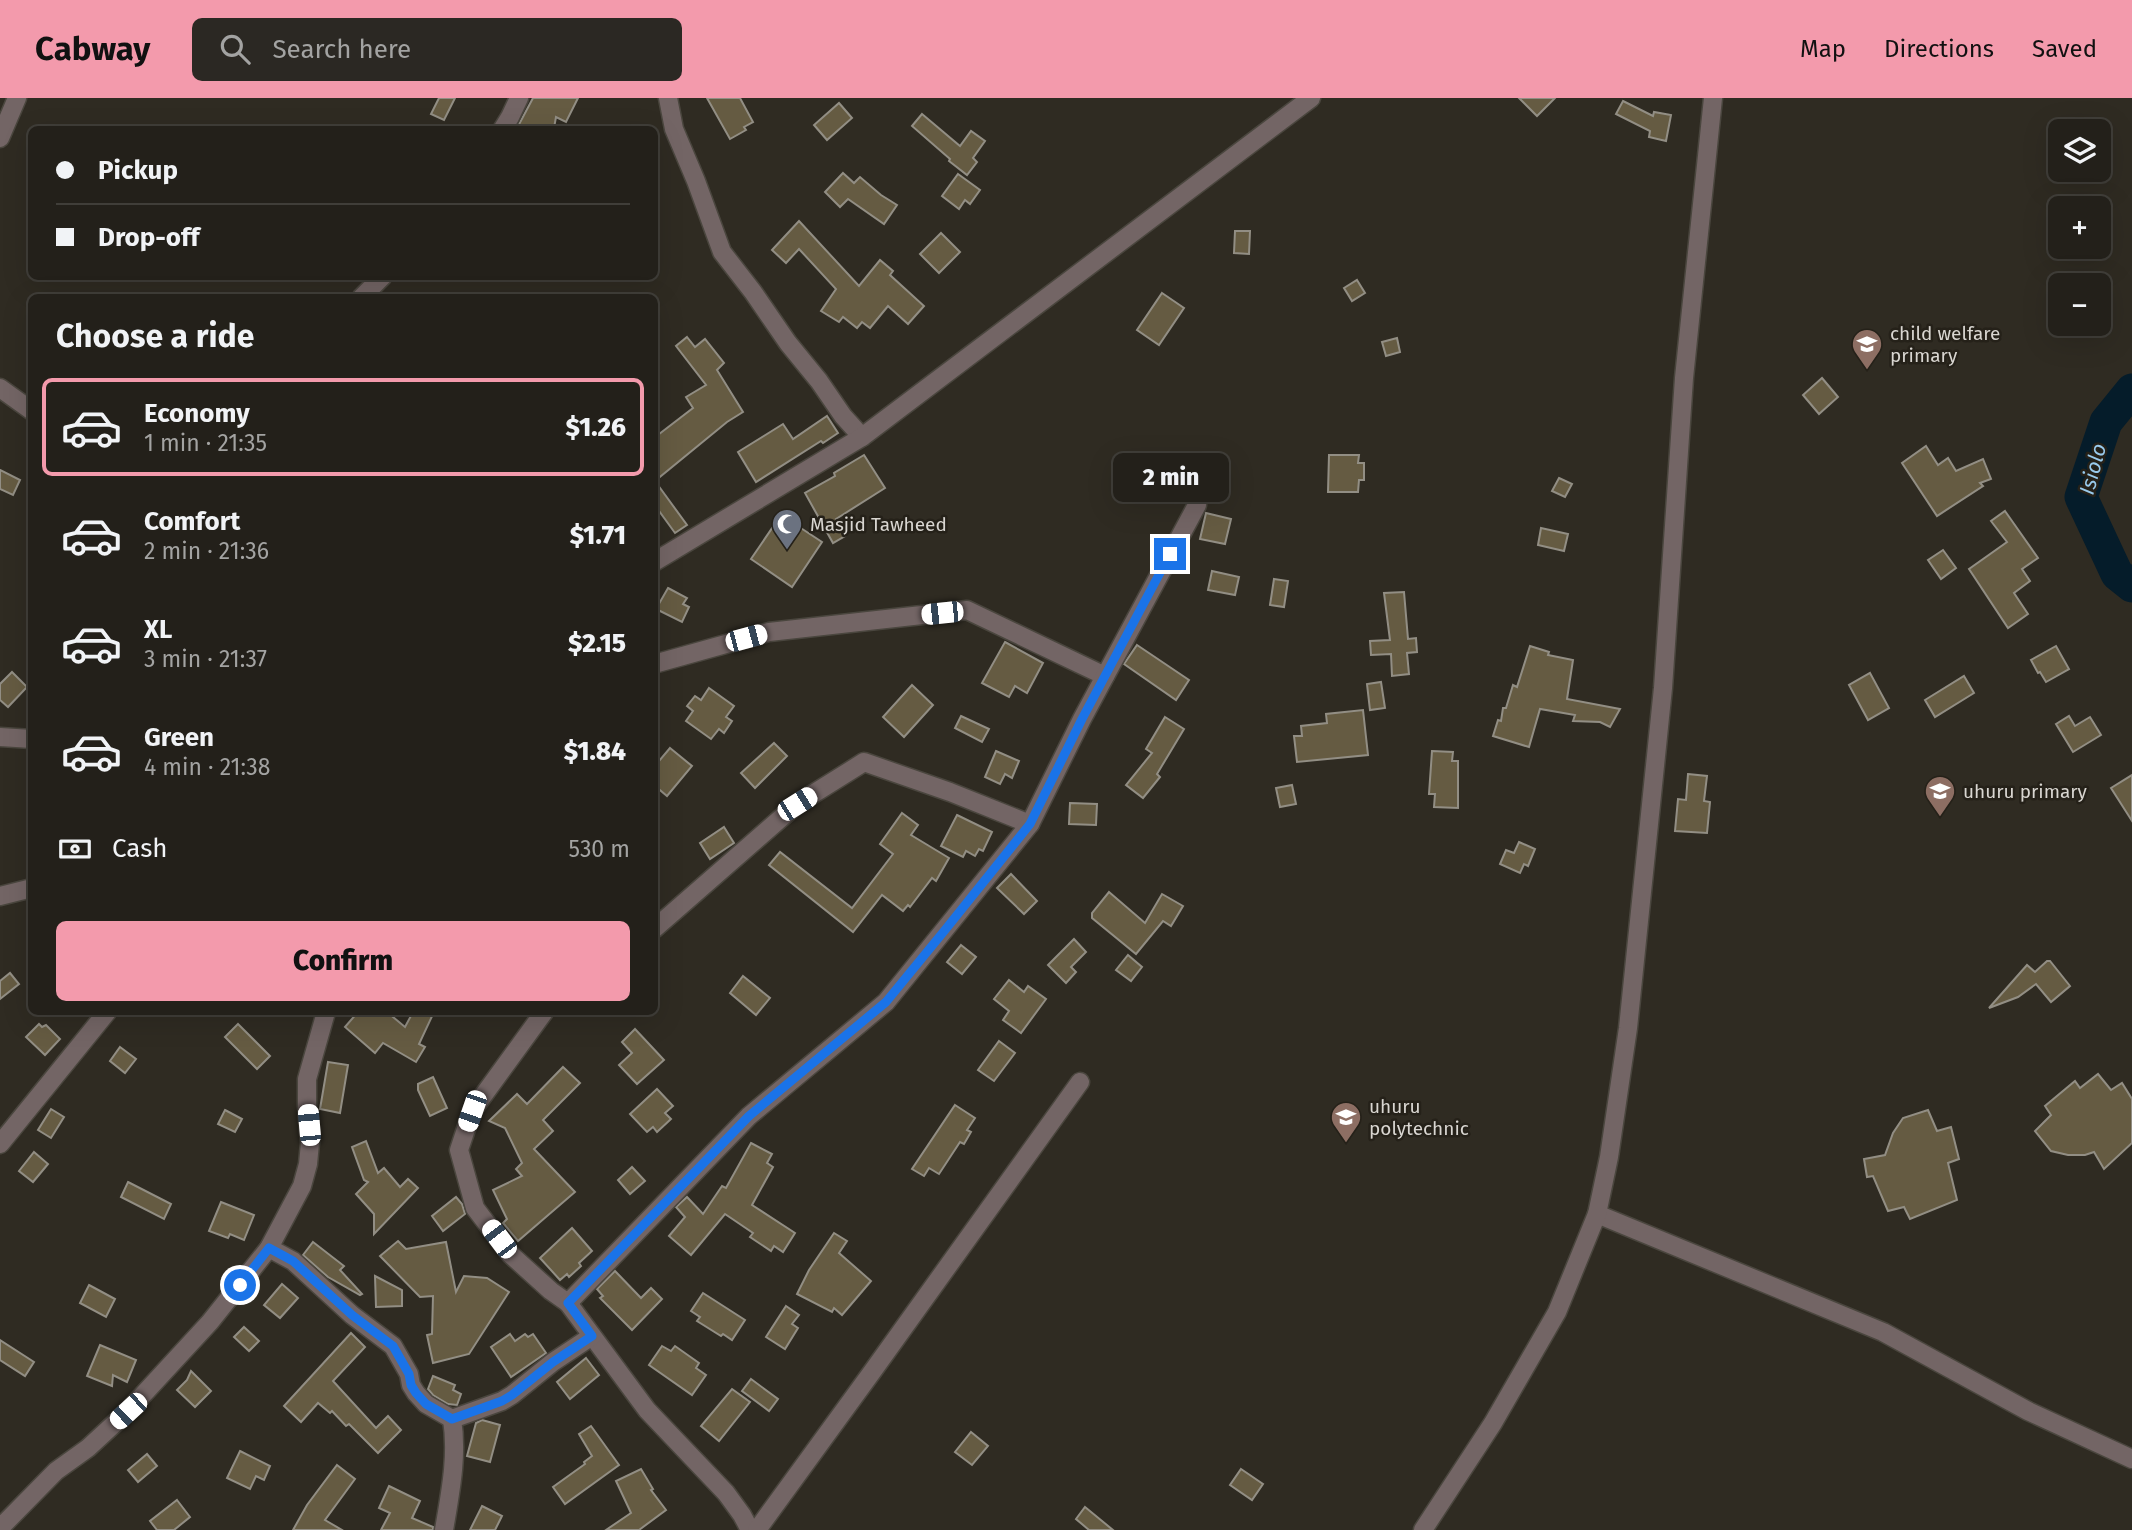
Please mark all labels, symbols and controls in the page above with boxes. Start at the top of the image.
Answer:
search box [192,18,682,81]
text: Cabway [35,29,150,69]
icon: search [216,30,254,68]
text: Search here [272,34,411,65]
text: Map [1800,35,1846,63]
text: Directions [1884,35,1994,63]
text: Saved [2032,35,2097,63]
map controls [2048,119,2111,336]
button: layers [2048,119,2111,182]
text: Pickup [98,155,178,186]
button: + [2048,196,2111,259]
text: Drop-off [98,222,200,253]
button: − [2048,273,2111,336]
text: Choose a ride [56,317,254,355]
place label: child welfare primary [1890,322,2000,367]
school or university icon: child welfare primary [1850,327,1884,371]
icon: car [60,396,123,459]
text: Economy [144,398,250,429]
text: $1.26 [566,412,626,443]
text: 1 min · 21:35 [144,429,267,457]
water label: Isiolo [2074,441,2112,497]
callout: 2 min [1112,452,1228,502]
text: 2 min [1143,463,1199,491]
icon: car [60,504,123,567]
text: Comfort [144,506,240,537]
mosque icon: Masjid Tawheed [770,507,804,551]
place label: Masjid Tawheed [810,513,947,536]
text: $1.71 [570,520,626,551]
text: 2 min · 21:36 [144,537,269,565]
route end [1154,538,1186,570]
car [921,600,964,626]
icon: car [60,612,123,675]
text: XL [144,614,172,645]
car [723,622,770,654]
text: $2.15 [568,628,626,659]
text: 3 min · 21:37 [144,645,267,673]
icon: car [60,720,123,783]
text: Green [144,722,214,753]
text: $1.84 [564,736,626,767]
text: 4 min · 21:38 [144,753,270,781]
school or university icon: uhuru primary [1923,774,1957,818]
place label: uhuru primary [1963,780,2088,803]
car [774,784,821,824]
icon: cash [56,830,94,868]
text: Cash [112,833,168,864]
text: 530 m [569,835,630,863]
button: Confirm [56,921,630,1001]
car [456,1088,489,1134]
place label: uhuru polytechnic [1369,1095,1469,1140]
school or university icon: uhuru polytechnic [1329,1100,1363,1144]
car [297,1103,322,1147]
car [478,1216,521,1262]
route start [224,1269,256,1301]
car [106,1389,151,1433]

